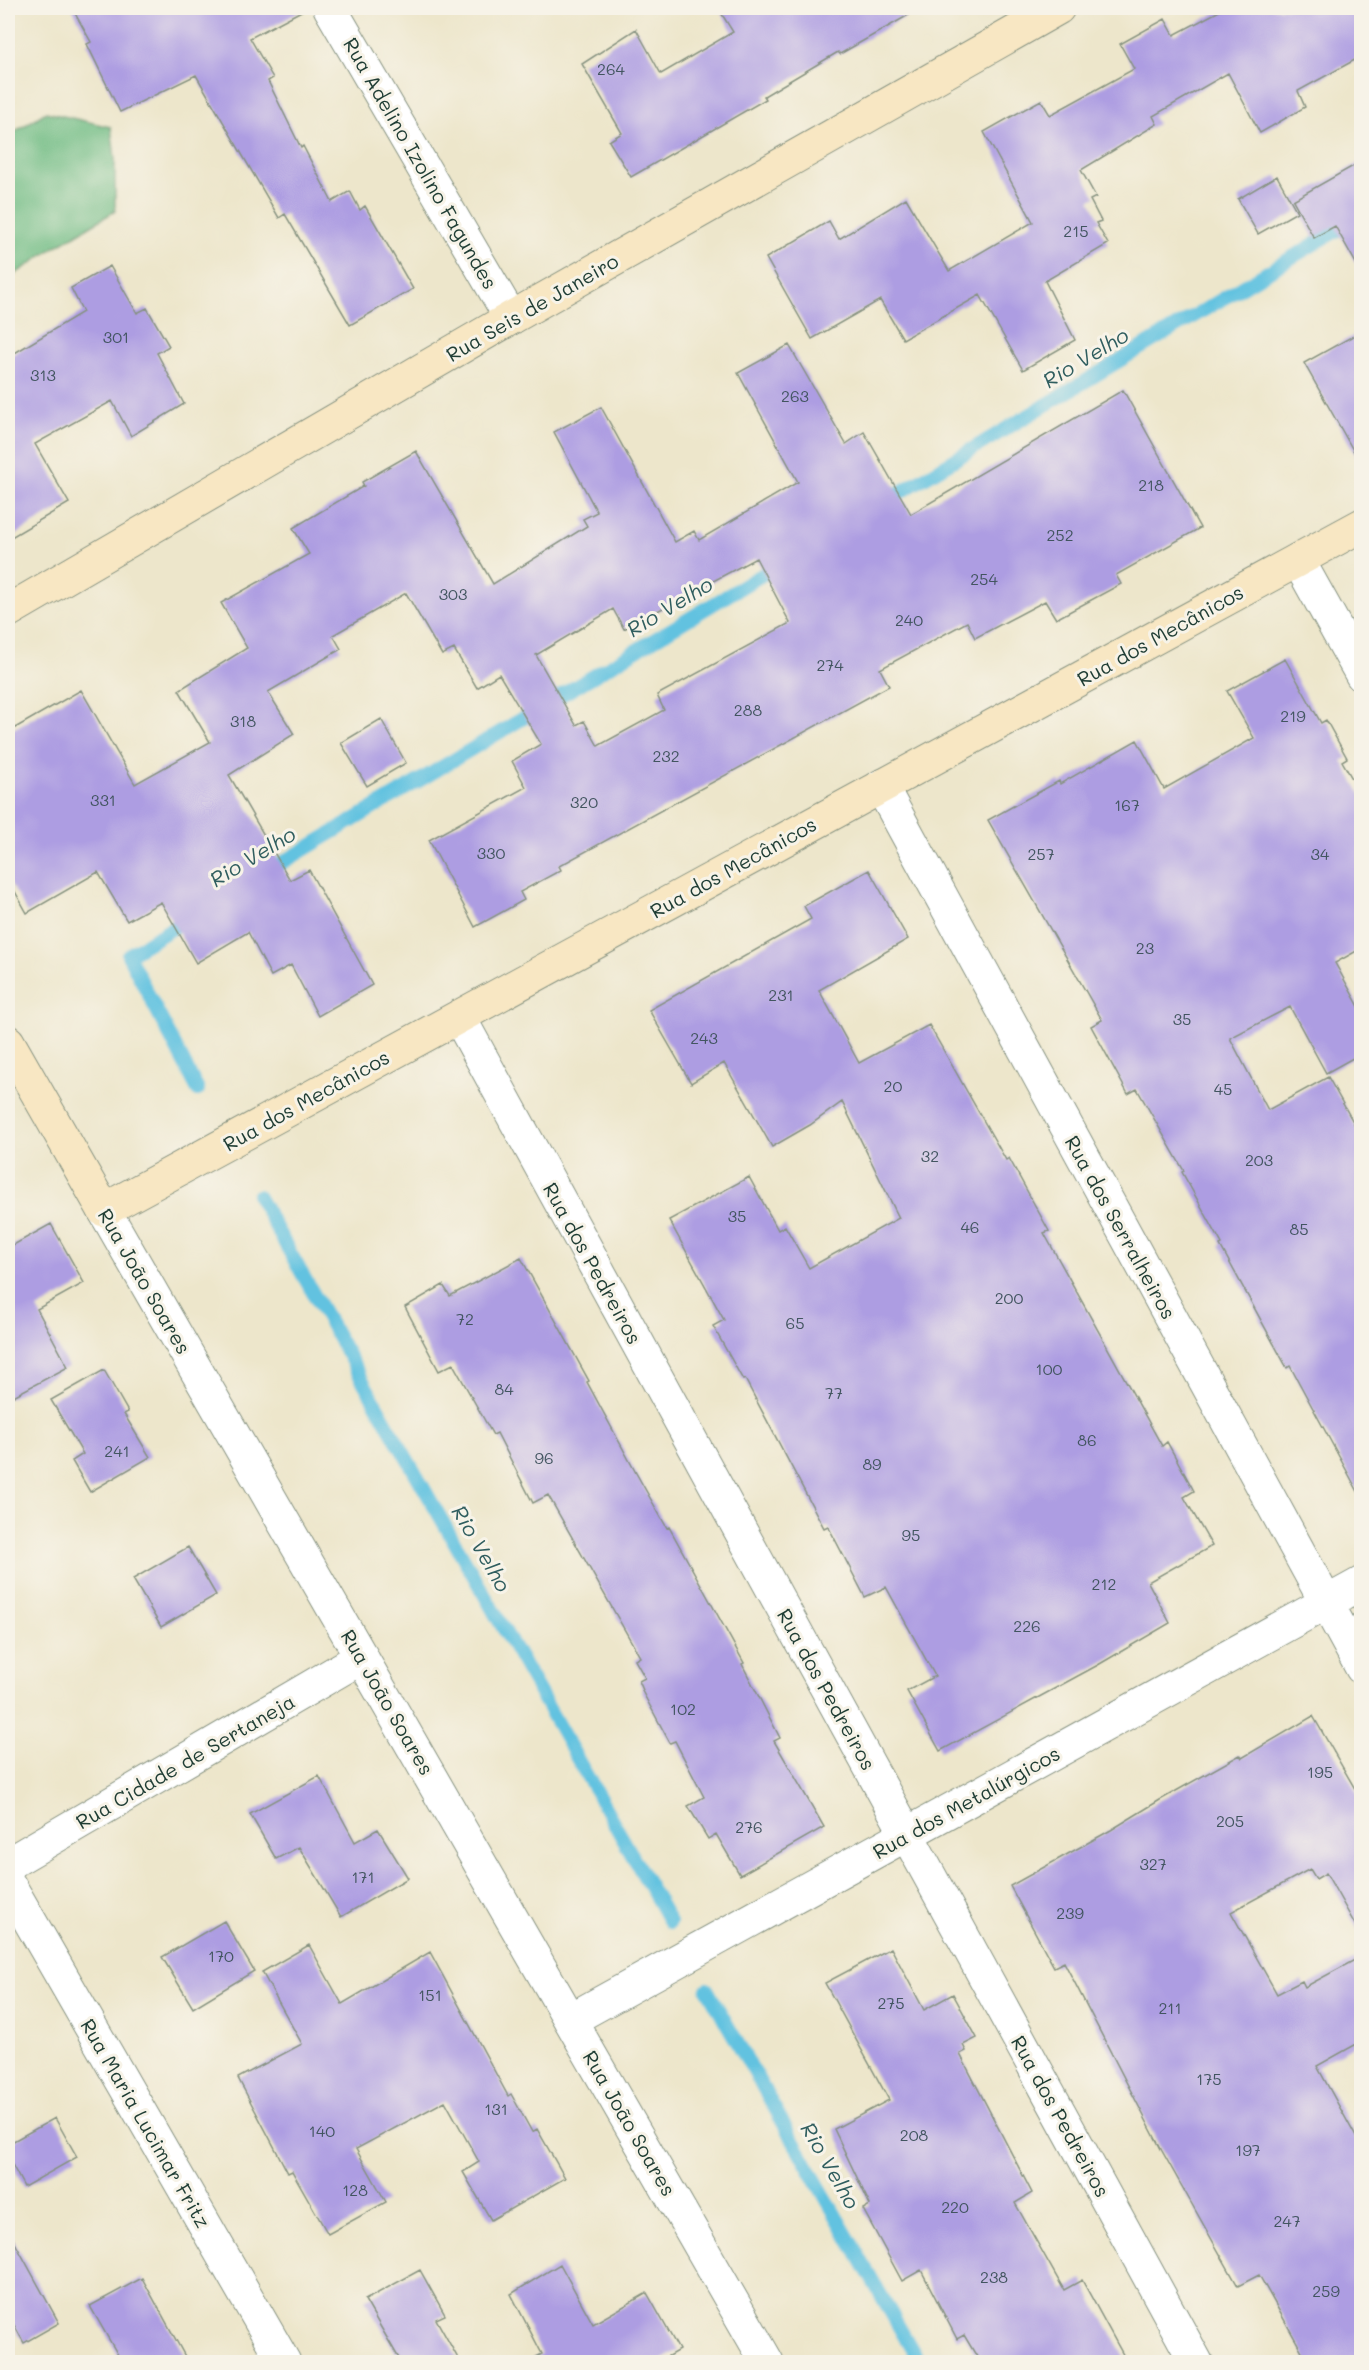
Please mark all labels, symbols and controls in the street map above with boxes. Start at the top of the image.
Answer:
street label: Rua Adelino Izolino Fagundes [338,33,504,293]
house number: 264 [597,58,626,79]
house number: 215 [1063,220,1089,241]
street label: Rua Seis de Janeiro [441,247,623,367]
water label: Rio Velho [1037,321,1133,393]
house number: 301 [103,326,129,347]
house number: 313 [30,364,56,385]
house number: 263 [781,385,809,406]
house number: 218 [1138,474,1164,495]
house number: 252 [1046,524,1074,545]
house number: 254 [970,568,998,589]
water label: Rio Velho [621,570,717,642]
street label: Rua dos Mecânicos [1072,578,1248,692]
house number: 303 [439,583,467,604]
house number: 240 [895,609,923,630]
house number: 274 [816,654,844,675]
house number: 288 [734,699,762,720]
house number: 219 [1280,705,1306,726]
house number: 318 [230,710,256,731]
house number: 232 [652,745,680,766]
house number: 331 [90,789,116,810]
house number: 320 [570,791,598,812]
house number: 167 [1114,794,1140,815]
street label: Rua dos Mecânicos [645,810,821,924]
water label: Rio Velho [204,820,300,892]
house number: 330 [477,842,505,863]
house number: 257 [1027,843,1055,864]
house number: 34 [1311,843,1330,864]
house number: 23 [1136,937,1154,958]
house number: 231 [768,984,794,1005]
house number: 35 [1173,1008,1191,1029]
house number: 243 [690,1027,718,1048]
street label: Rua dos Mecânicos [218,1043,394,1157]
house number: 20 [884,1075,903,1096]
house number: 45 [1214,1078,1232,1099]
street label: Rua dos Serralheiros [1060,1131,1182,1323]
house number: 32 [921,1145,939,1166]
house number: 203 [1245,1149,1273,1170]
street label: Rua dos Pedreiros [538,1178,648,1348]
street label: Rua João Soares [93,1204,197,1358]
house number: 35 [728,1205,746,1226]
house number: 46 [960,1216,980,1237]
house number: 85 [1289,1218,1309,1239]
house number: 200 [995,1287,1023,1308]
house number: 72 [456,1308,474,1329]
house number: 65 [786,1312,805,1333]
house number: 100 [1036,1358,1063,1379]
house number: 84 [494,1378,514,1399]
house number: 77 [825,1382,843,1403]
house number: 86 [1077,1429,1097,1450]
house number: 241 [104,1440,130,1461]
house number: 96 [534,1447,554,1468]
house number: 89 [862,1453,882,1474]
water label: Rio Velho [446,1500,518,1596]
house number: 95 [902,1524,920,1545]
house number: 212 [1092,1573,1116,1594]
street label: Rua dos Pedreiros [772,1604,882,1774]
house number: 226 [1013,1615,1041,1636]
street label: Rua João Soares [336,1625,440,1779]
street label: Rua Cidade de Sertaneja [71,1688,299,1834]
house number: 102 [670,1698,696,1719]
street label: Rua dos Metalúrgicos [868,1740,1064,1864]
house number: 195 [1307,1761,1333,1782]
house number: 205 [1216,1810,1244,1831]
house number: 276 [735,1816,763,1837]
house number: 327 [1139,1853,1167,1874]
house number: 171 [351,1866,375,1887]
house number: 239 [1056,1902,1084,1923]
house number: 170 [208,1945,234,1966]
house number: 151 [418,1984,442,2005]
house number: 275 [877,1992,905,2013]
house number: 211 [1158,1997,1182,2018]
street label: Rua Maria Lucimar Fritz [75,2014,217,2232]
street label: Rua dos Pedreiros [1006,2031,1116,2201]
street label: Rua João Soares [578,2046,682,2200]
house number: 175 [1196,2068,1222,2089]
house number: 131 [484,2098,508,2119]
water label: Rio Velho [795,2117,867,2213]
house number: 140 [309,2120,335,2141]
house number: 208 [900,2124,929,2145]
house number: 197 [1235,2139,1261,2160]
house number: 128 [342,2179,368,2200]
house number: 220 [941,2196,969,2217]
house number: 247 [1273,2210,1301,2231]
house number: 238 [980,2266,1008,2287]
house number: 259 [1312,2280,1340,2301]

